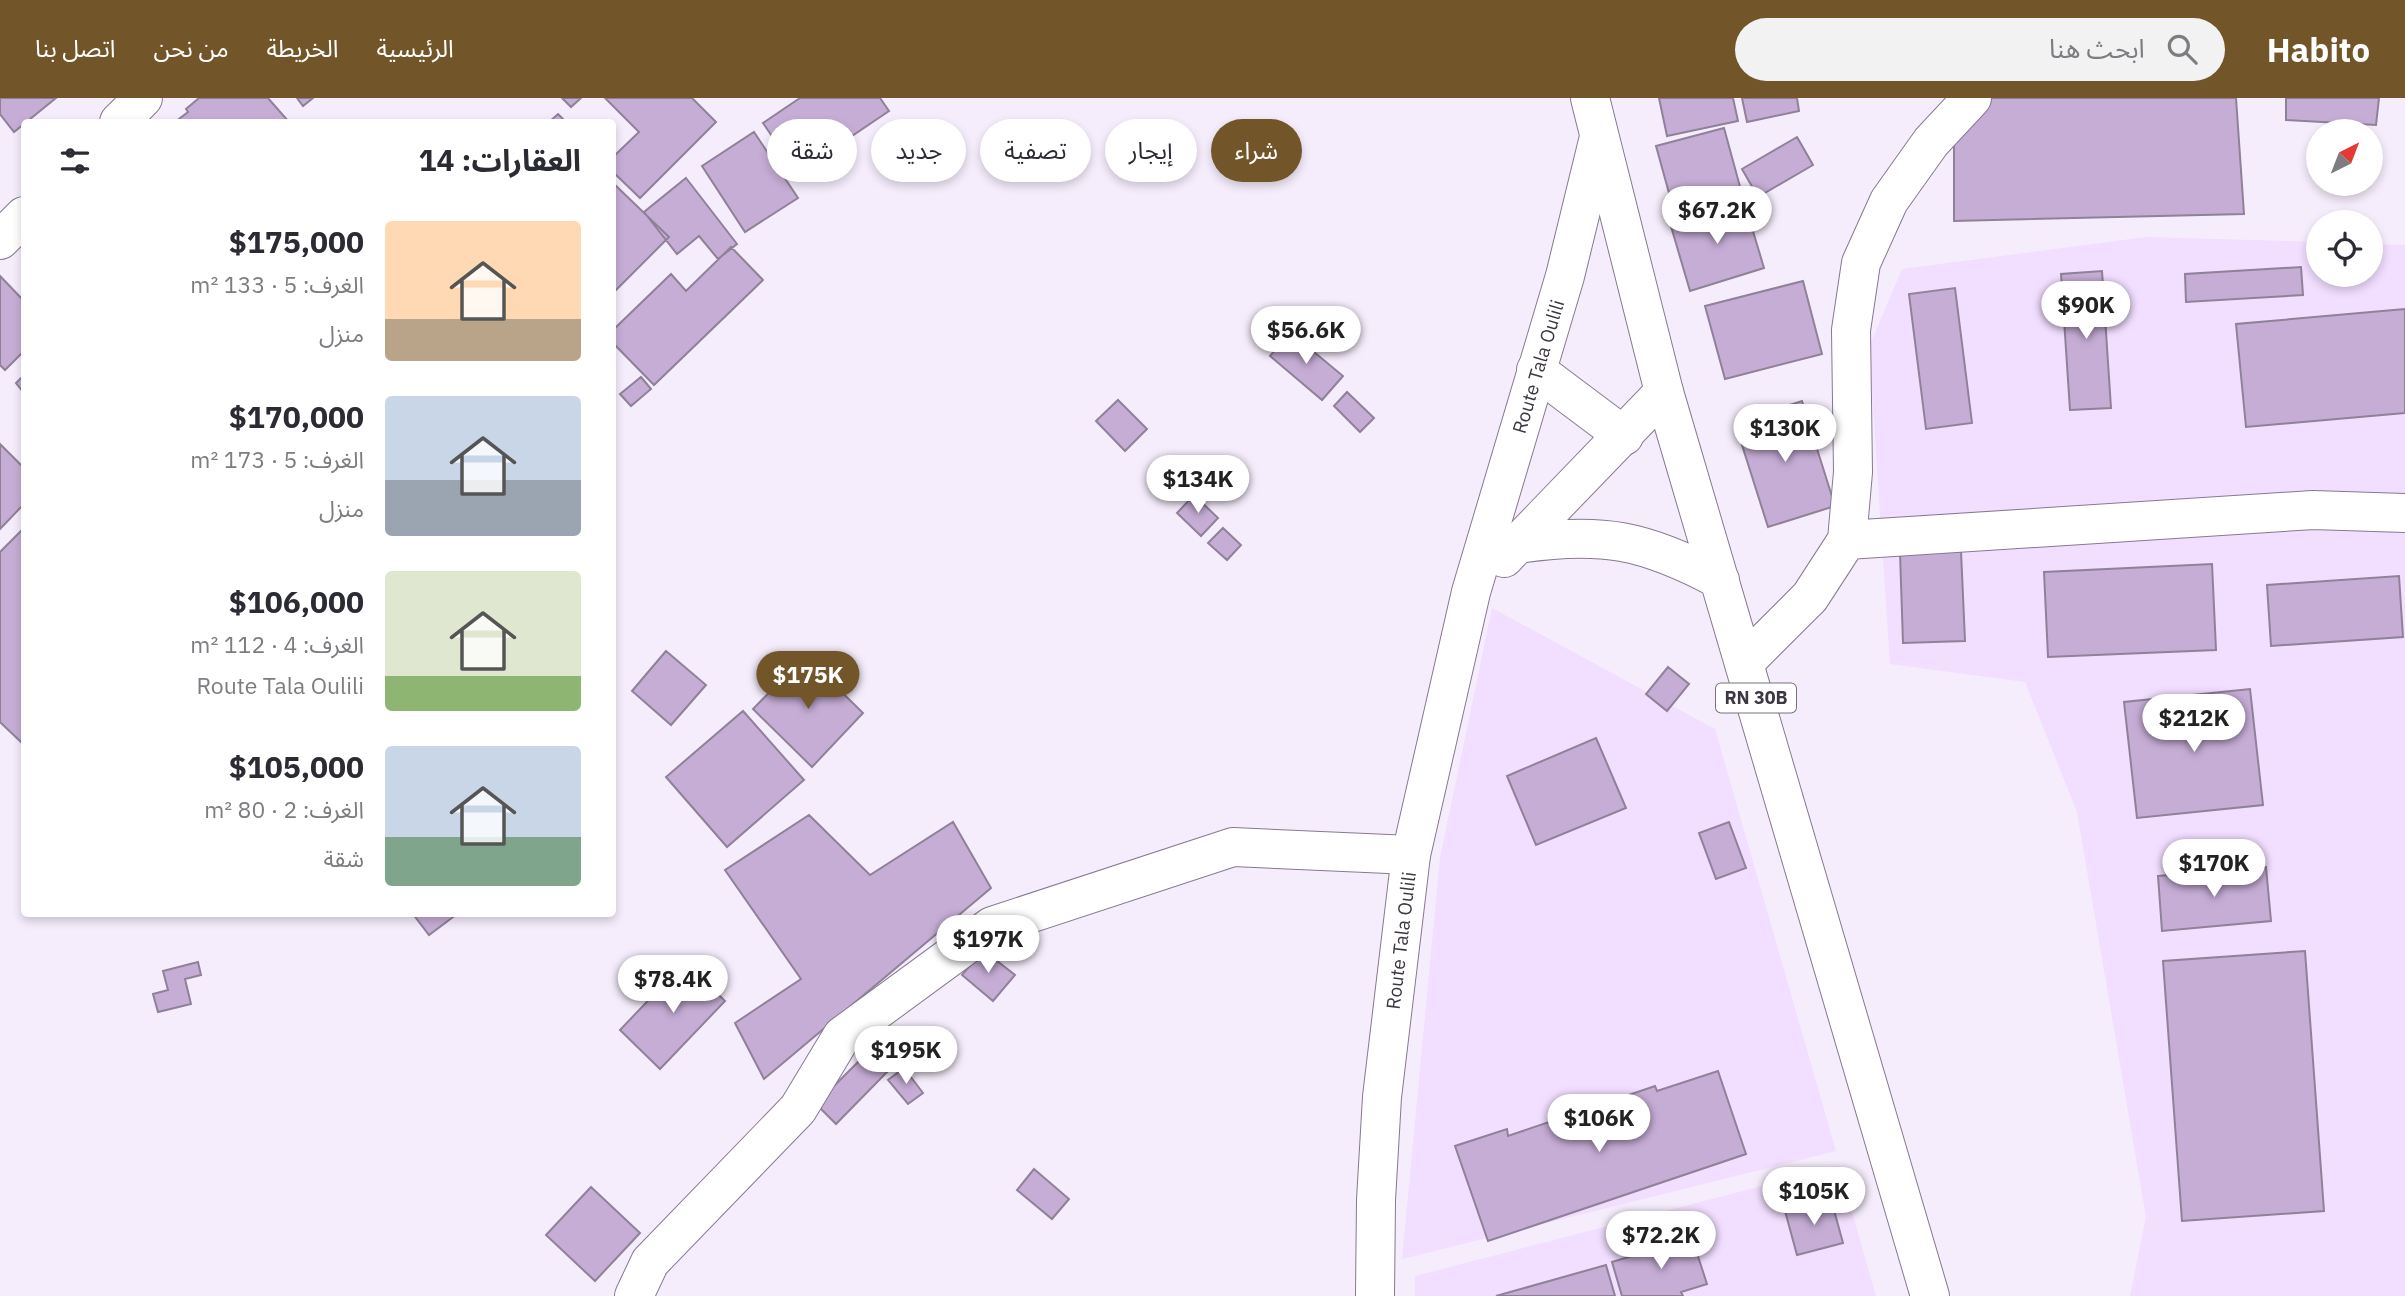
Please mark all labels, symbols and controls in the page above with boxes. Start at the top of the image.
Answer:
search box [1735,18,2225,81]
text: Habito [2267,28,2370,71]
icon: search [2163,30,2201,68]
text: ابحث هنا [2049,31,2145,65]
text: اتصل بنا [35,32,116,64]
text: من نحن [154,32,229,64]
text: الخريطة [267,32,339,64]
text: الرئيسية [377,32,454,64]
chip: شقة [767,119,857,182]
chip: جديد [871,119,966,182]
chip: تصفية [980,119,1091,182]
chip: إيجار [1105,119,1197,182]
chip: شراء [1211,119,1302,182]
north arrow [2306,119,2384,196]
map controls [2306,119,2383,287]
text: العقارات: 14 [419,140,581,179]
icon: filters [56,142,94,180]
pin: $67.2K [1660,186,1774,246]
text: $67.2K [1678,194,1756,224]
button: locate [2306,210,2383,287]
text: $175,000 [229,222,364,261]
icon: home [441,249,525,333]
text: الغرف: 5 · 133 m² [190,269,364,299]
pin: $90K [2045,282,2127,341]
text: $90K [2057,289,2115,319]
street label: Route Tala Oulili [1507,297,1569,436]
pin: $56.6K [1249,306,1363,366]
text: $56.6K [1267,314,1345,344]
text: منزل [319,318,364,348]
text: $170,000 [229,397,364,436]
pin: $130K [1736,404,1834,464]
text: $130K [1749,412,1821,442]
icon: home [441,424,525,508]
text: الغرف: 5 · 173 m² [190,444,364,474]
pin: $134K [1149,456,1247,515]
text: $134K [1162,463,1234,493]
text: منزل [319,493,364,523]
text: $106,000 [229,582,364,621]
icon: home [441,599,525,683]
text: الغرف: 4 · 112 m² [190,629,364,659]
pin: $175K [759,652,857,711]
text: $175K [772,659,844,689]
text: Route Tala Oulili [196,670,364,700]
road number: RN 30B [1716,684,1796,712]
pin: $212K [2145,694,2243,754]
text: $212K [2158,702,2230,732]
text: $105,000 [229,747,364,786]
icon: home [441,774,525,858]
text: الغرف: 2 · 80 m² [204,794,364,824]
pin: $170K [2165,840,2263,899]
text: شقة [323,843,364,873]
text: $170K [2178,847,2250,877]
street label: Route Tala Oulili [1381,870,1421,1010]
pin: $197K [939,916,1037,975]
text: $197K [952,923,1024,953]
pin: $78.4K [616,956,730,1015]
text: $78.4K [634,963,712,993]
pin: $195K [857,1026,955,1086]
text: $195K [870,1034,942,1064]
pin: $106K [1550,1094,1648,1154]
text: $106K [1563,1102,1635,1132]
pin: $105K [1765,1168,1863,1227]
text: $105K [1778,1175,1850,1205]
pin: $72.2K [1604,1212,1718,1271]
text: $72.2K [1622,1219,1700,1249]

